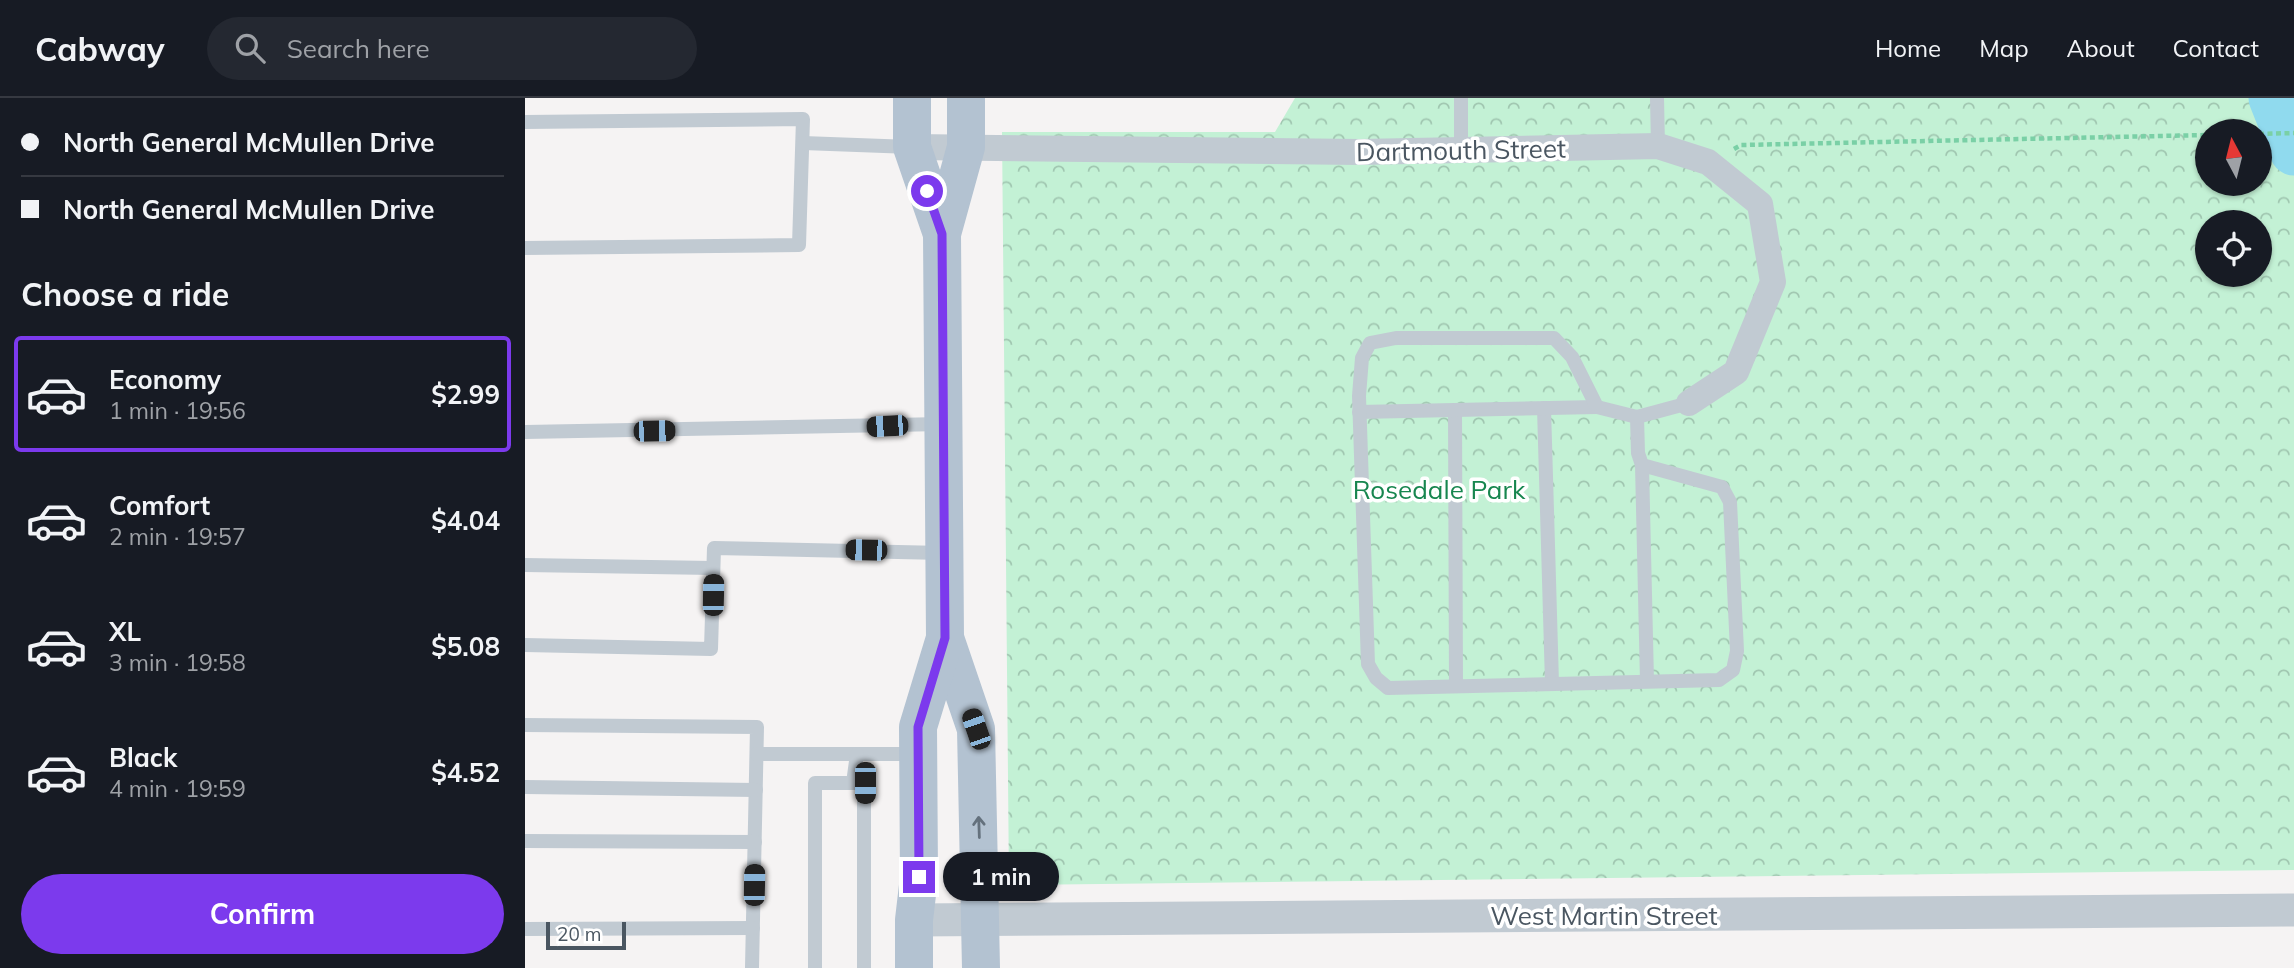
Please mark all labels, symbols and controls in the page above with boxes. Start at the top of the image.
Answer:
search box [207,17,697,80]
text: Cabway [35,28,165,69]
icon: search [231,29,269,67]
text: Search here [287,32,430,65]
text: Home [1875,33,1941,63]
text: Map [1979,33,2029,63]
text: About [2067,33,2135,63]
text: Contact [2173,33,2259,63]
north arrow [2195,119,2271,196]
map controls [2195,119,2272,287]
text: North General McMullen Drive [63,126,435,159]
street label: Dartmouth Street [1356,132,1566,168]
route start [911,175,943,207]
text: North General McMullen Drive [63,193,435,226]
button: locate [2195,210,2272,287]
text: Choose a ride [21,274,229,314]
icon: car [25,363,88,426]
text: Economy [109,363,221,396]
text: $2.99 [431,378,500,411]
text: 1 min · 19:56 [109,396,246,425]
car [866,414,909,438]
car [633,420,676,442]
park label: Rosedale Park [1353,473,1526,506]
icon: car [25,489,88,552]
text: Comfort [109,489,210,522]
text: $4.04 [431,504,500,537]
text: 2 min · 19:57 [109,522,246,551]
car [845,539,888,561]
car [703,574,724,616]
icon: car [25,615,88,678]
text: XL [109,615,141,648]
text: $5.08 [431,630,500,663]
text: 3 min · 19:58 [109,648,246,677]
car [960,706,993,752]
icon: car [25,741,88,804]
text: Black [109,741,177,774]
text: $4.52 [431,756,500,789]
car [855,762,876,804]
text: 4 min · 19:59 [109,774,246,803]
one-way arrow [972,816,985,839]
callout: 1 min [943,852,1059,902]
route end [903,861,935,893]
text: 1 min [971,862,1031,891]
car [744,864,765,906]
button: Confirm [21,874,504,954]
street label: West Martin Street [1490,899,1718,932]
scale bar [546,919,627,951]
text: 20 m [557,922,601,946]

